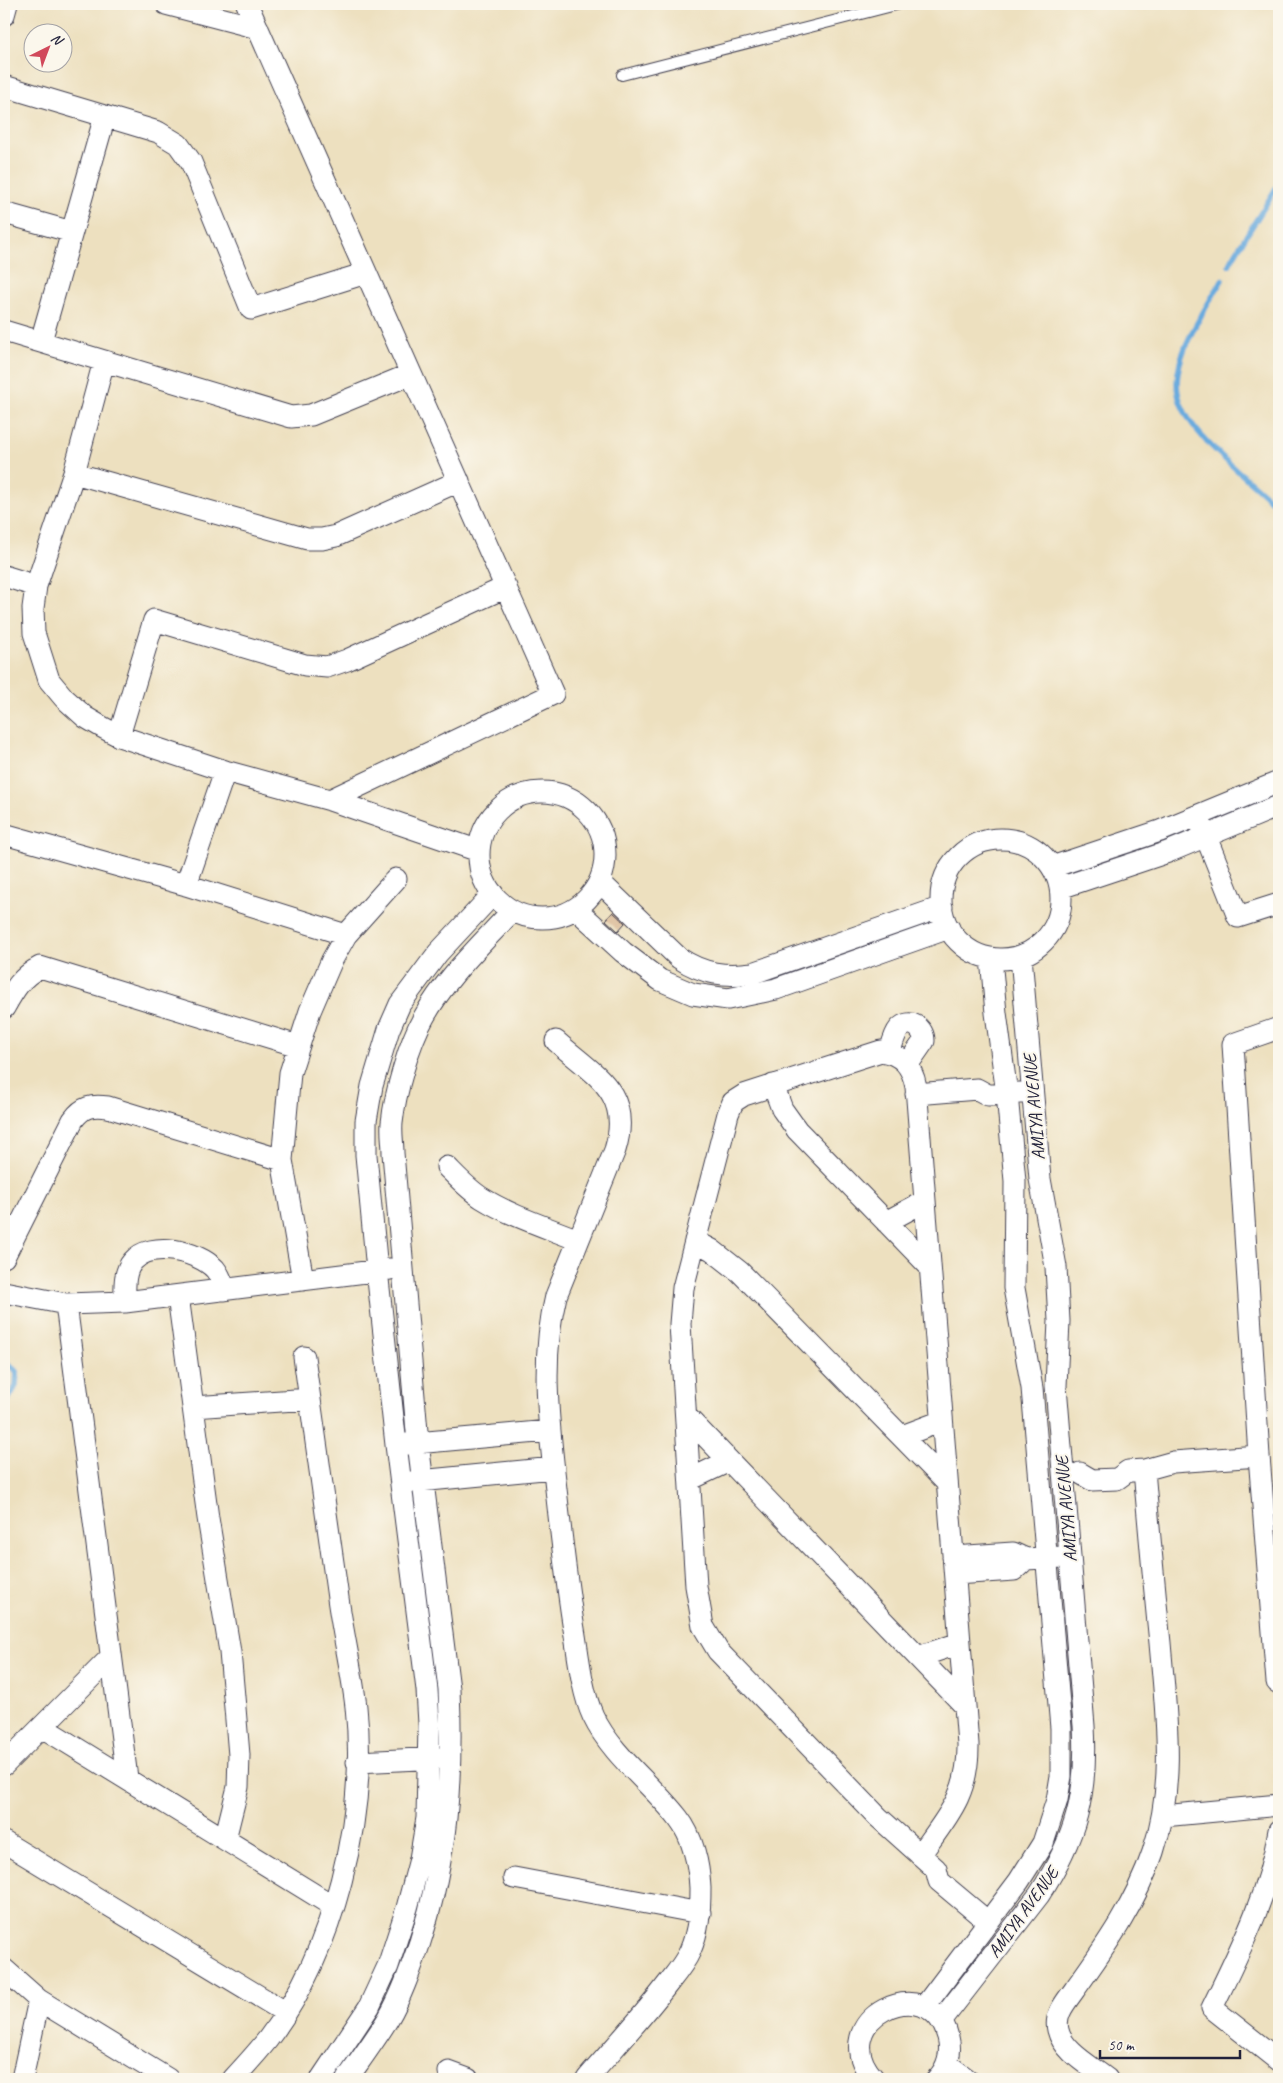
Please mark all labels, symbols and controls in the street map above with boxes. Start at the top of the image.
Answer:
north arrow [22,22,72,72]
text: N [47,29,67,49]
street label: AMIYA AVENUE [1018,1050,1050,1161]
street label: AMIYA AVENUE [1050,1452,1082,1563]
street label: AMIYA AVENUE [983,1860,1065,1962]
scale bar [1100,2028,1240,2060]
text: 50 m [1108,2036,1135,2055]

